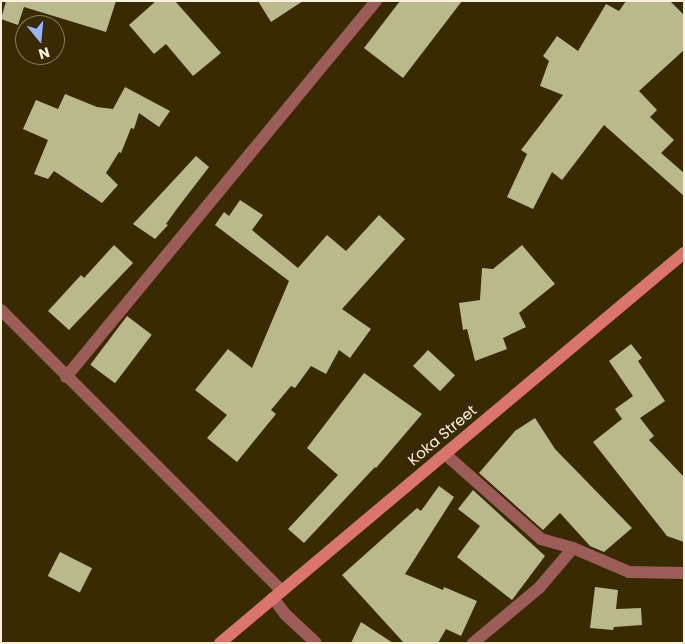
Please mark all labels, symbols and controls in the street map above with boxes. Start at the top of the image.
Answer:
north arrow [15,15,65,65]
text: N [36,42,52,64]
street label: Koka Street [404,401,480,469]

